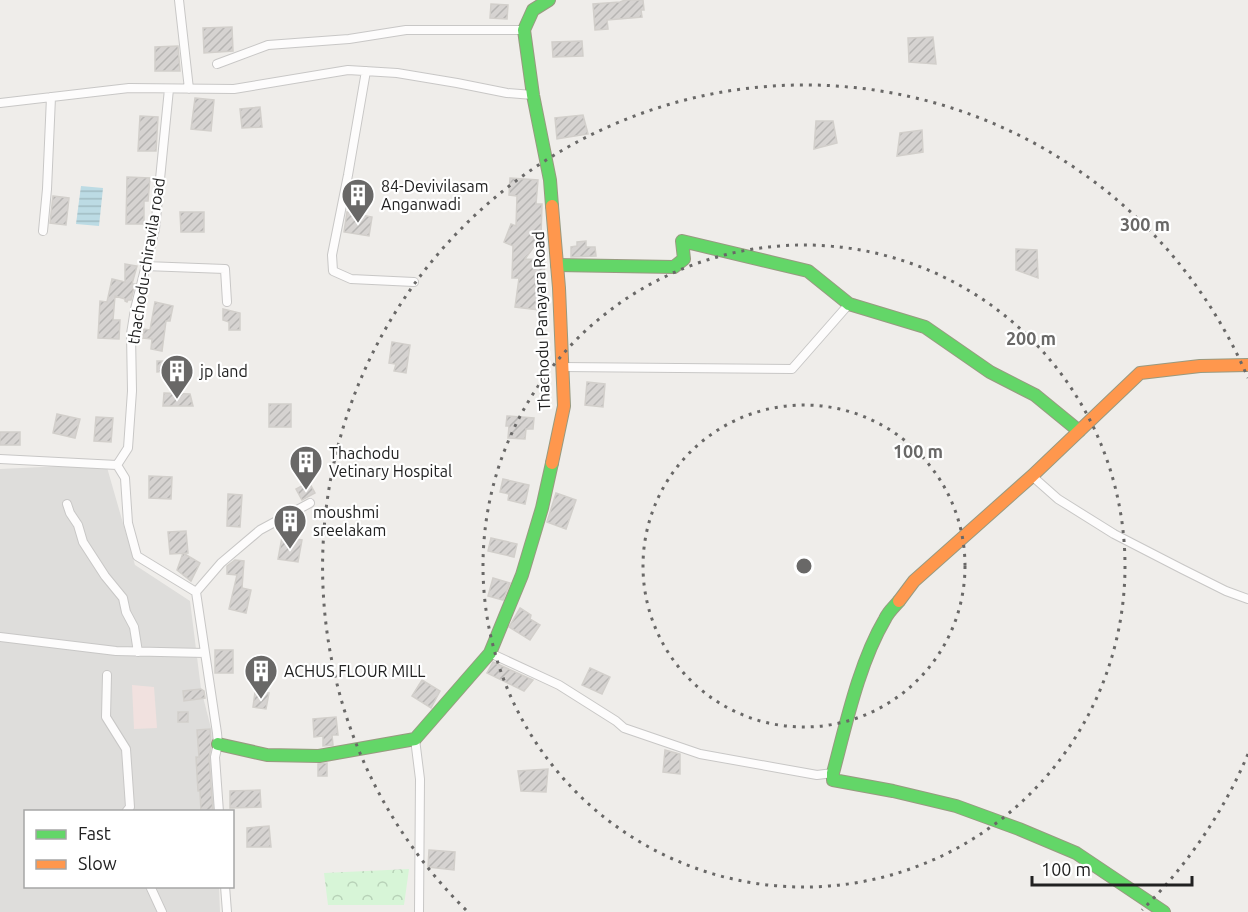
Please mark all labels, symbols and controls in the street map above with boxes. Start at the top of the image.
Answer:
street label: thachodu-chiravila road [124,177,168,345]
building icon: 84-Devivilasam Anganwadi [340,177,376,224]
place label: 84-Devivilasam Anganwadi [381,177,489,213]
text: 300 m [1120,214,1170,234]
street label: Thachodu Panayara Road [529,231,553,411]
text: 200 m [1006,328,1056,348]
building icon: jp land [159,353,195,400]
place label: jp land [198,362,248,380]
text: 100 m [893,441,943,461]
building icon: Thachodu Vetinary Hospital [288,444,324,491]
place label: Thachodu Vetinary Hospital [329,444,452,480]
building icon: moushmi sreelakam [272,503,308,550]
place label: moushmi sreelakam [313,503,386,539]
centre of rings [794,556,814,576]
building icon: ACHUS FLOUR MILL [243,653,279,700]
place label: ACHUS FLOUR MILL [284,662,426,680]
legend [24,810,234,888]
text: Fast [78,823,111,843]
scale bar [1032,849,1192,887]
text: Slow [78,853,117,873]
text: 100 m [1041,859,1091,879]

